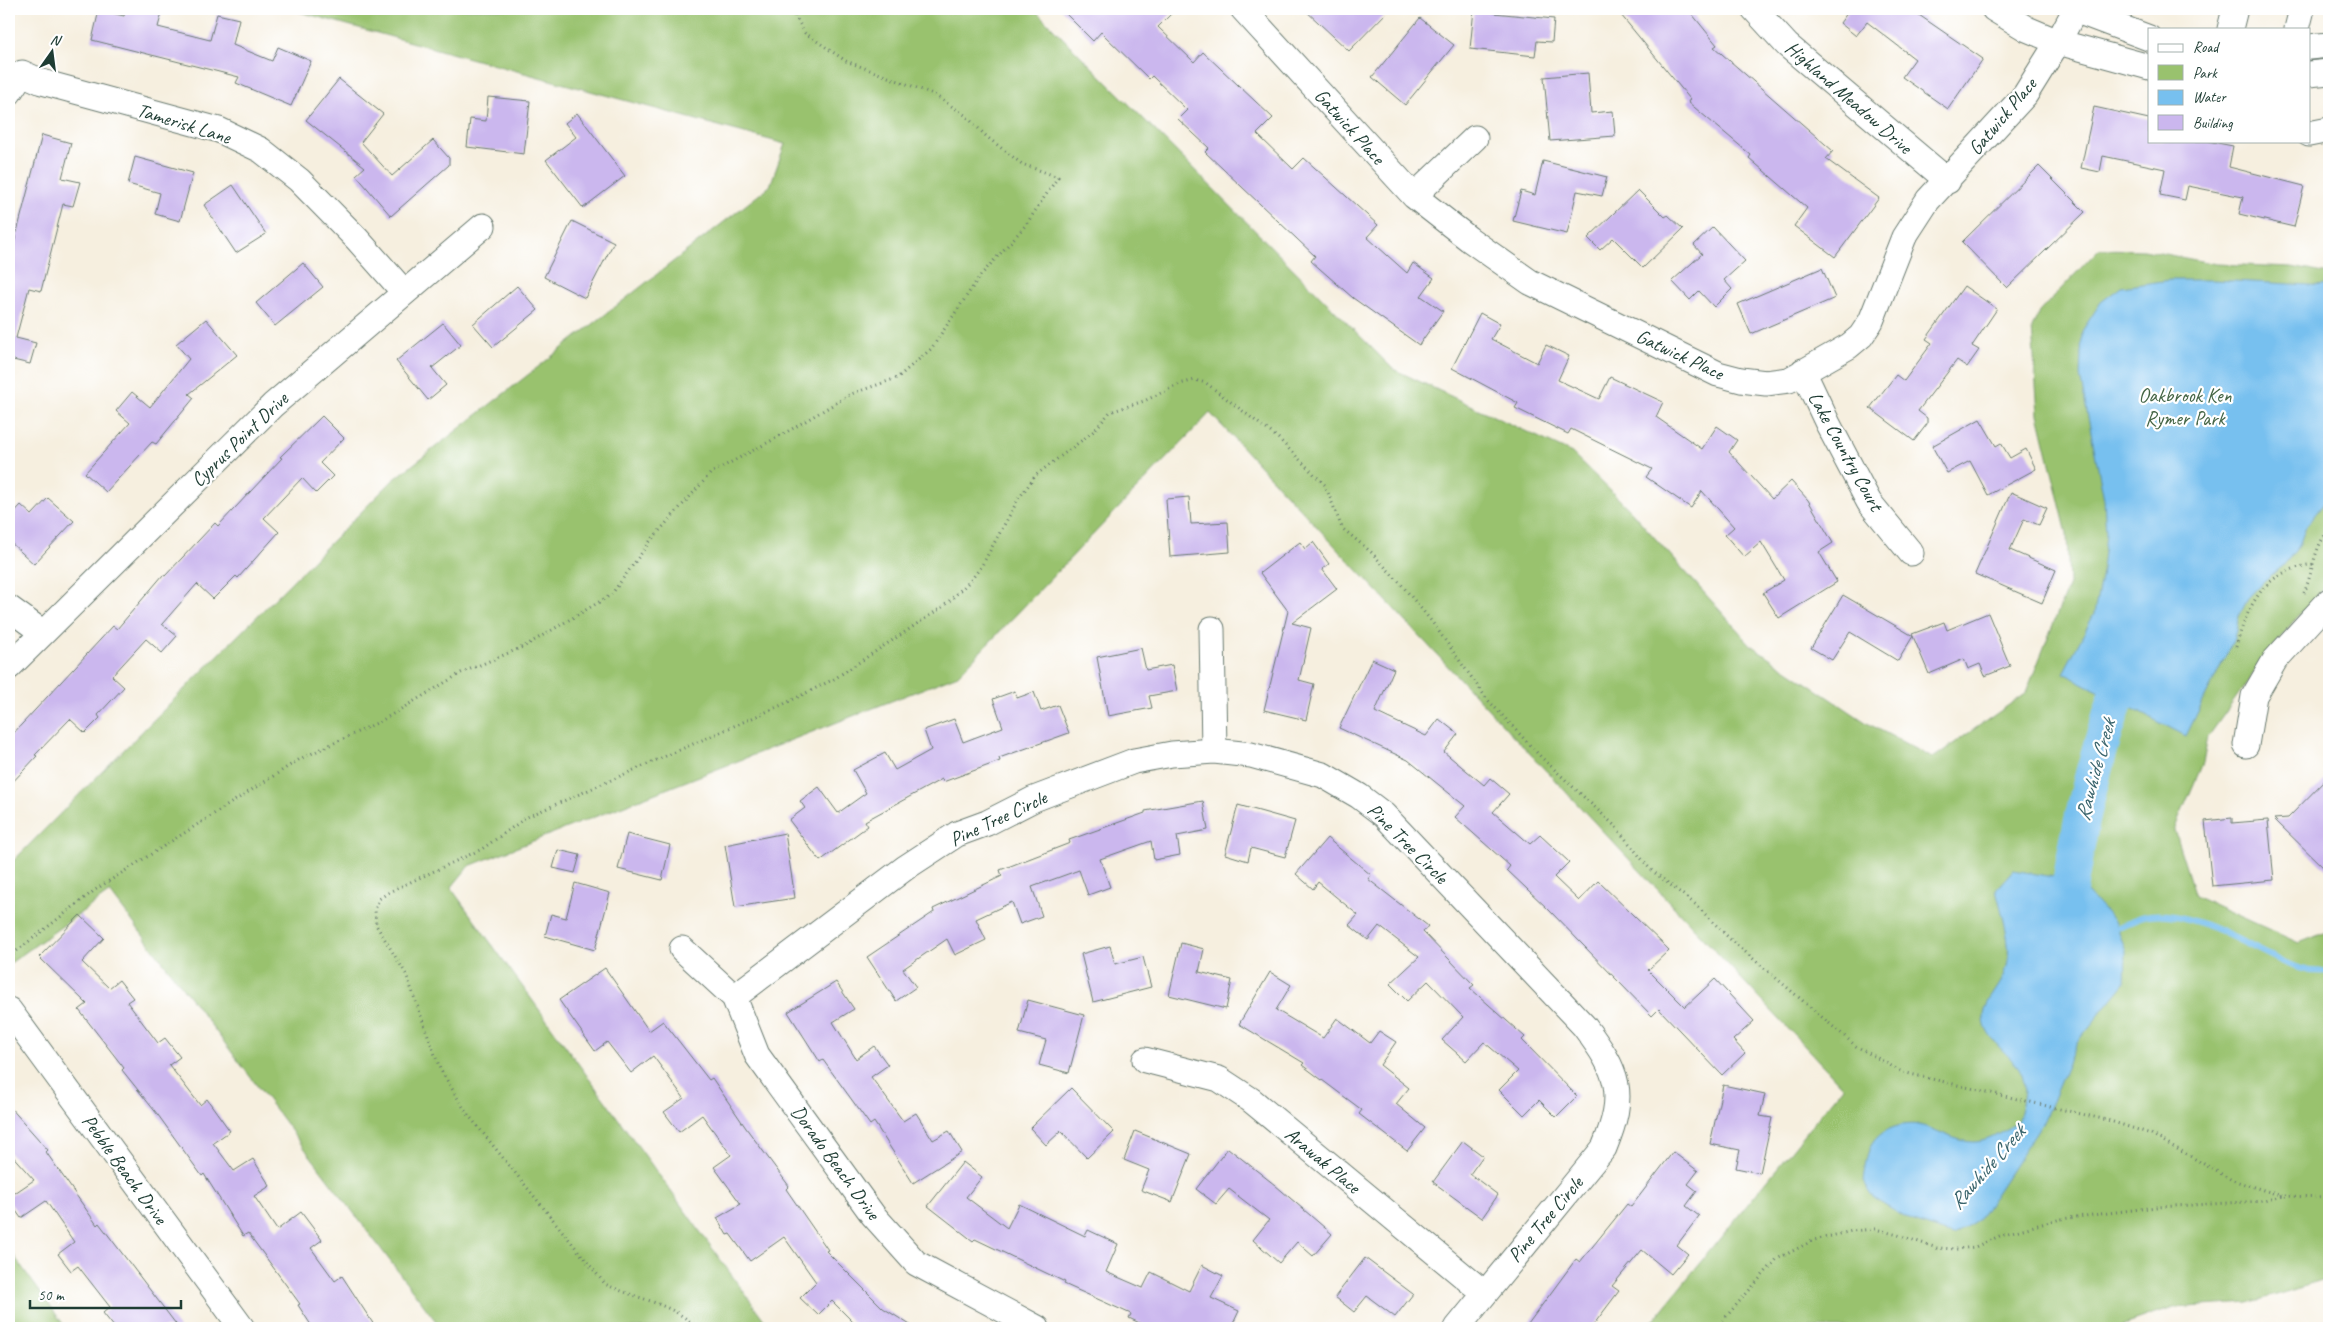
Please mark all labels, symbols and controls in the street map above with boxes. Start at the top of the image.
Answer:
north arrow [28,28,78,78]
legend [2148,28,2310,142]
text: N [49,31,64,50]
street label: Highland Meadow Drive [1780,36,1918,160]
text: Road [2193,38,2220,57]
text: Park [2193,64,2218,83]
street label: Gatwick Place [1963,71,2043,160]
street label: Gatwick Place [1309,83,1391,171]
text: Water [2193,88,2227,107]
street label: Tamerisk Lane [134,97,235,150]
text: Building [2193,114,2233,133]
street label: Gatwick Place [1632,323,1729,386]
park label: Oakbrook Ken Rymer Park [2139,383,2232,431]
street label: Cyprus Point Drive [185,386,294,492]
street label: Lake Country Court [1803,387,1890,517]
water label: Rawhide Creek [2069,714,2122,823]
street label: Pine Tree Circle [946,784,1052,852]
street label: Pine Tree Circle [1362,798,1454,890]
street label: Dorado Beach Drive [786,1100,887,1226]
street label: Pebble Beach Drive [76,1109,174,1230]
water label: Rawhide Creek [1943,1117,2033,1215]
street label: Arawak Place [1280,1122,1367,1200]
street label: Pine Tree Circle [1502,1170,1589,1267]
scale bar [30,1277,181,1309]
text: 50 m [38,1286,65,1305]

